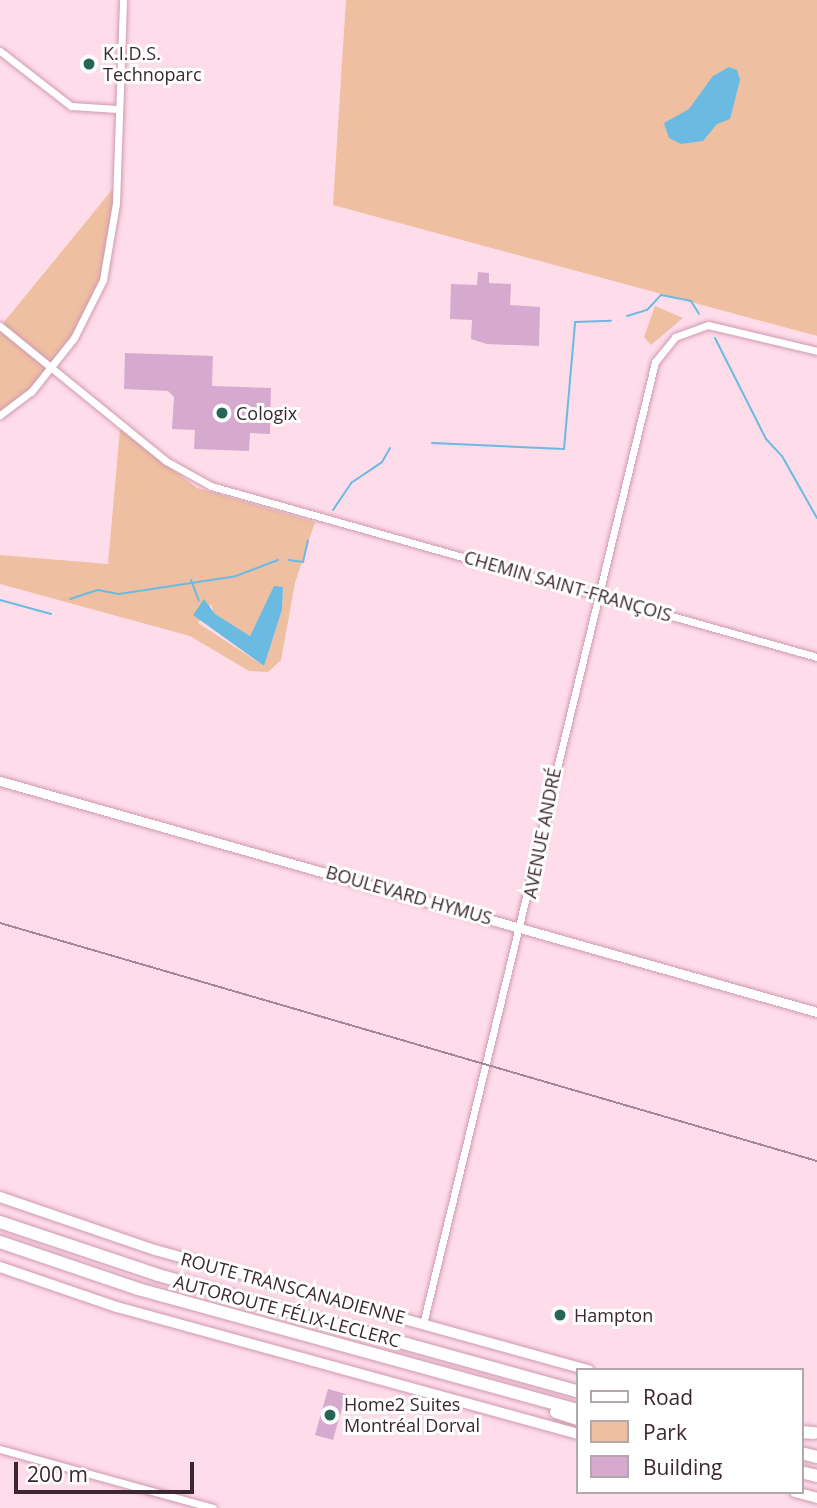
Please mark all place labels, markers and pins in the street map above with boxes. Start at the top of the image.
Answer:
place label: K.I.D.S. Technoparc [103,43,202,86]
marker: K.I.D.S. Technoparc [81,56,97,72]
place label: Cologix [236,402,297,424]
marker: Cologix [214,405,230,421]
place label: Hampton [574,1304,653,1326]
marker: Hampton [552,1307,568,1323]
place label: Home2 Suites Montréal Dorval [344,1394,480,1436]
marker: Home2 Suites Montréal Dorval [322,1407,338,1423]

